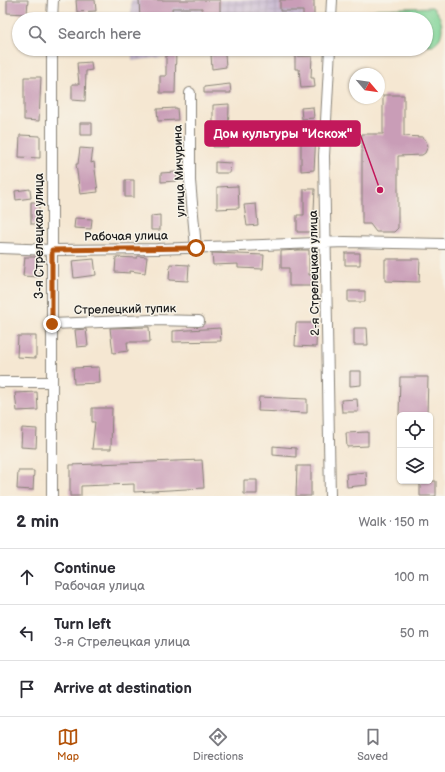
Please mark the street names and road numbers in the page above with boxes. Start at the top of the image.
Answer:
street label: улица Мичурина [170,125,189,217]
street label: 3-я Стрелецкая улица [32,173,47,299]
street label: 2-я Стрелецкая улица [306,210,323,336]
street label: Рабочая улица [84,228,168,245]
street label: Стрелецкий тупик [74,301,177,318]

